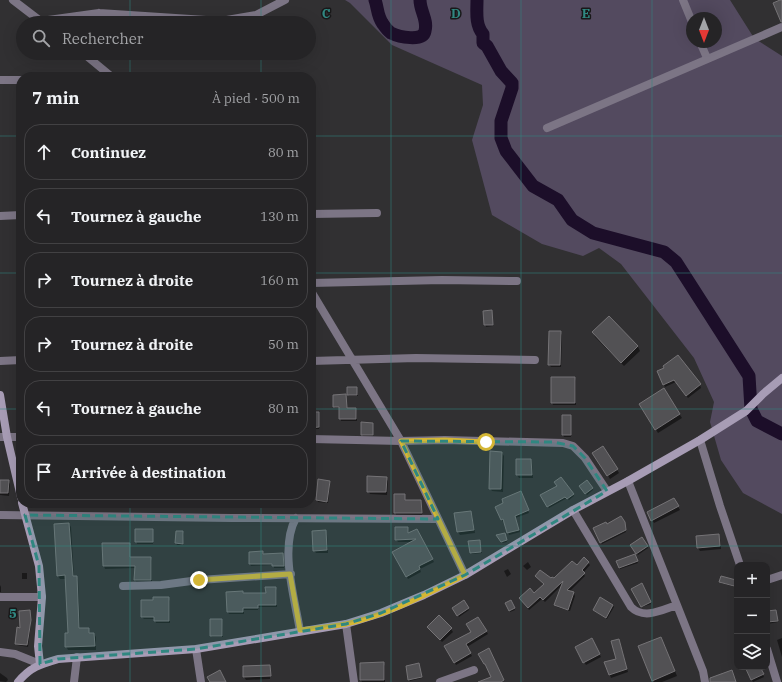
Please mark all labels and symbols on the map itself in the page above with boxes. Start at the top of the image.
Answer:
text: C [322,5,331,22]
text: D [451,5,461,22]
text: E [582,5,590,22]
north arrow [686,12,722,48]
route start [477,433,495,451]
route end [190,571,208,589]
text: 5 [9,605,17,622]

